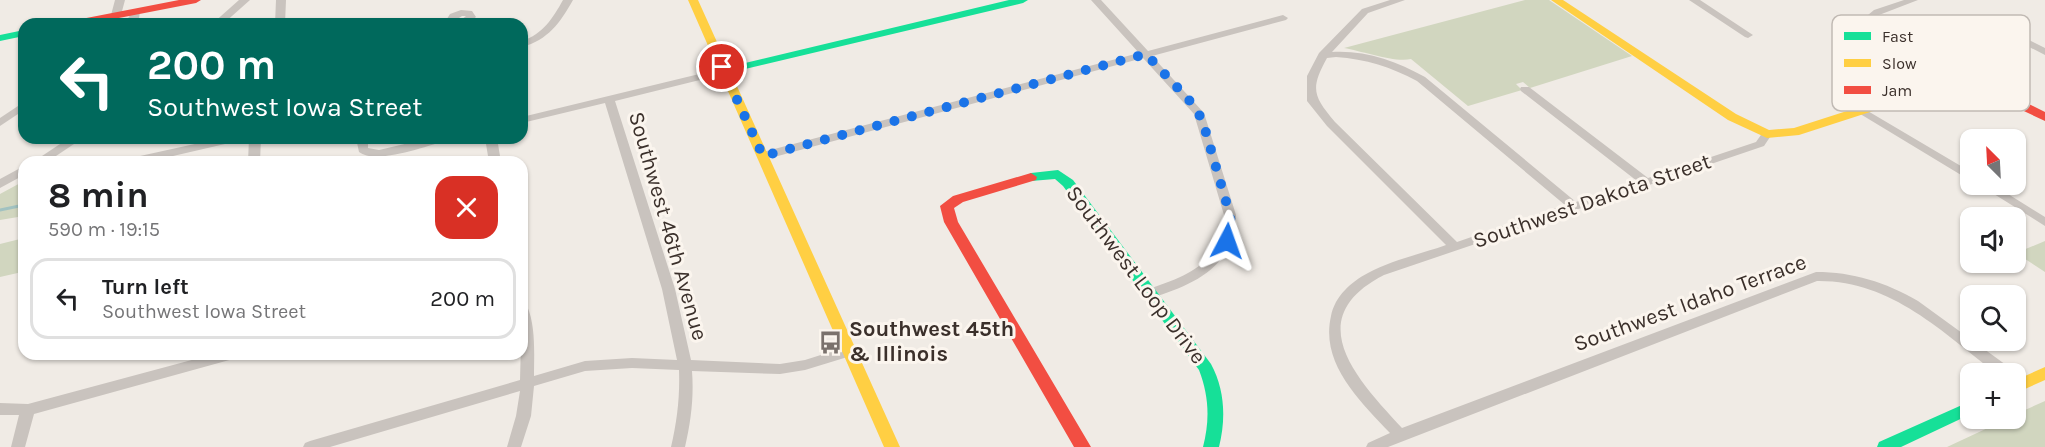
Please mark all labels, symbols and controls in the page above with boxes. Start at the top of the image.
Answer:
legend [1832,15,2030,111]
text: Fast [1882,27,1913,46]
text: 200 m [147,40,276,90]
pin [696,41,747,92]
icon: left [48,42,126,120]
icon: arrive [705,50,738,83]
text: Slow [1882,54,1917,73]
text: Jam [1882,81,1912,100]
text: Southwest Iowa Street [147,91,422,123]
street label: Southwest 46th Avenue [623,109,713,343]
north arrow [1960,129,2026,195]
map controls [1960,129,2026,429]
street label: Southwest Dakota Street [1470,148,1714,254]
text: 8 min [48,174,149,216]
button: close [435,176,498,239]
street label: Southwest Loop Drive [1061,181,1211,369]
button: sound [1960,207,2026,273]
position arrow [1195,209,1259,273]
text: 590 m · 19:15 [48,218,160,241]
street label: Southwest Idaho Terrace [1570,249,1810,357]
text: Turn left [102,274,189,300]
icon: left [51,282,84,315]
button: search [1960,285,2026,351]
text: 200 m [430,286,495,312]
text: Southwest Iowa Street [102,300,306,323]
place label: Southwest 45th & Illinois [849,316,1014,367]
bus stop icon: Southwest 45th & Illinois [818,329,844,355]
button: + [1960,363,2026,429]

